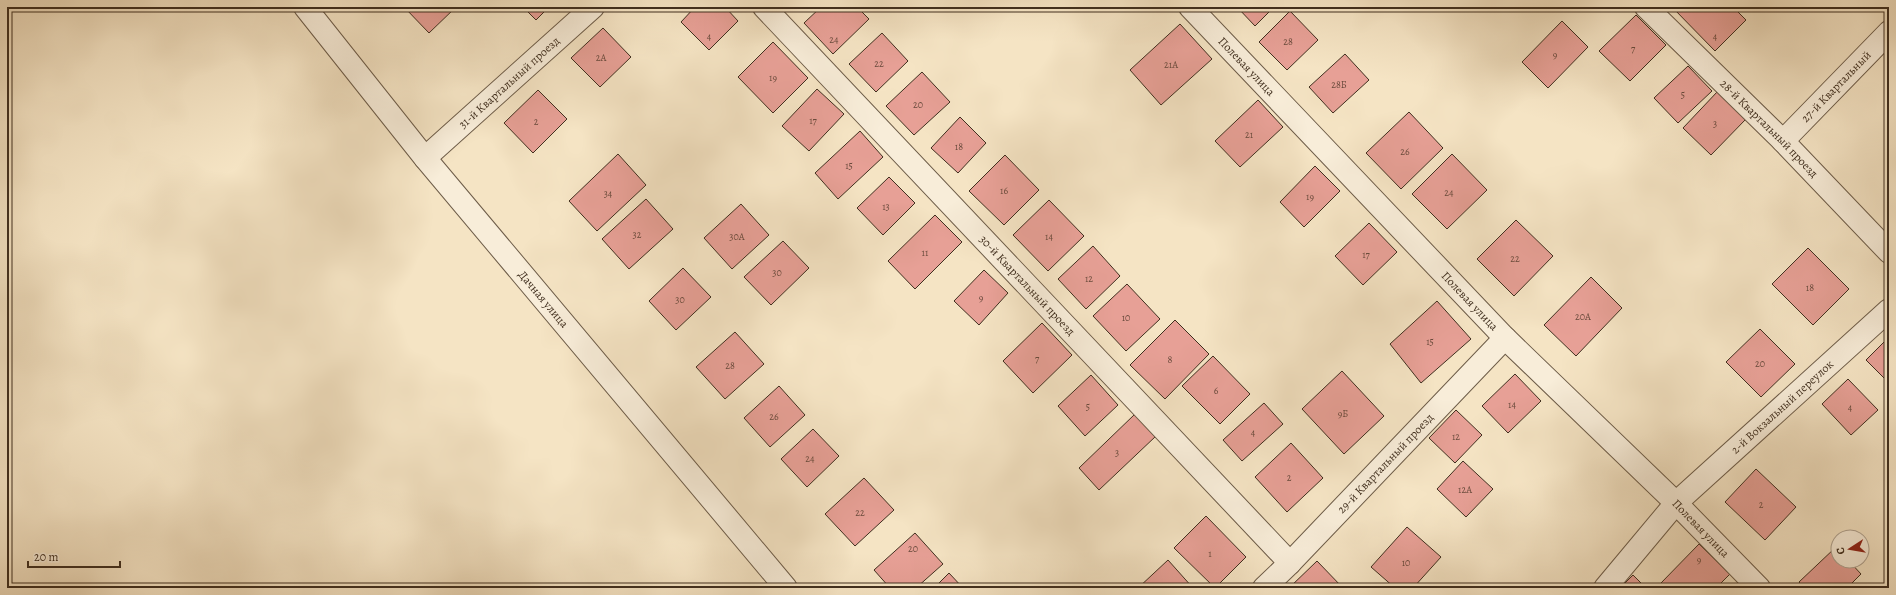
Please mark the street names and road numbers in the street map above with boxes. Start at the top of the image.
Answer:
street label: 31-й Квартальный проезд [455,33,563,132]
street label: Полевая улица [1215,33,1279,100]
street label: 27-й Квартальный [1797,47,1875,126]
street label: 28-й Квартальный проезд [1717,76,1822,181]
street label: 30-й Квартальный проезд [976,231,1079,339]
street label: Дачная улица [515,267,572,331]
street label: Полевая улица [1438,268,1502,334]
street label: 2-й Вокзальный переулок [1727,356,1837,457]
street label: 29-й Квартальный проезд [1334,410,1437,517]
street label: Полевая улица [1669,496,1733,561]

